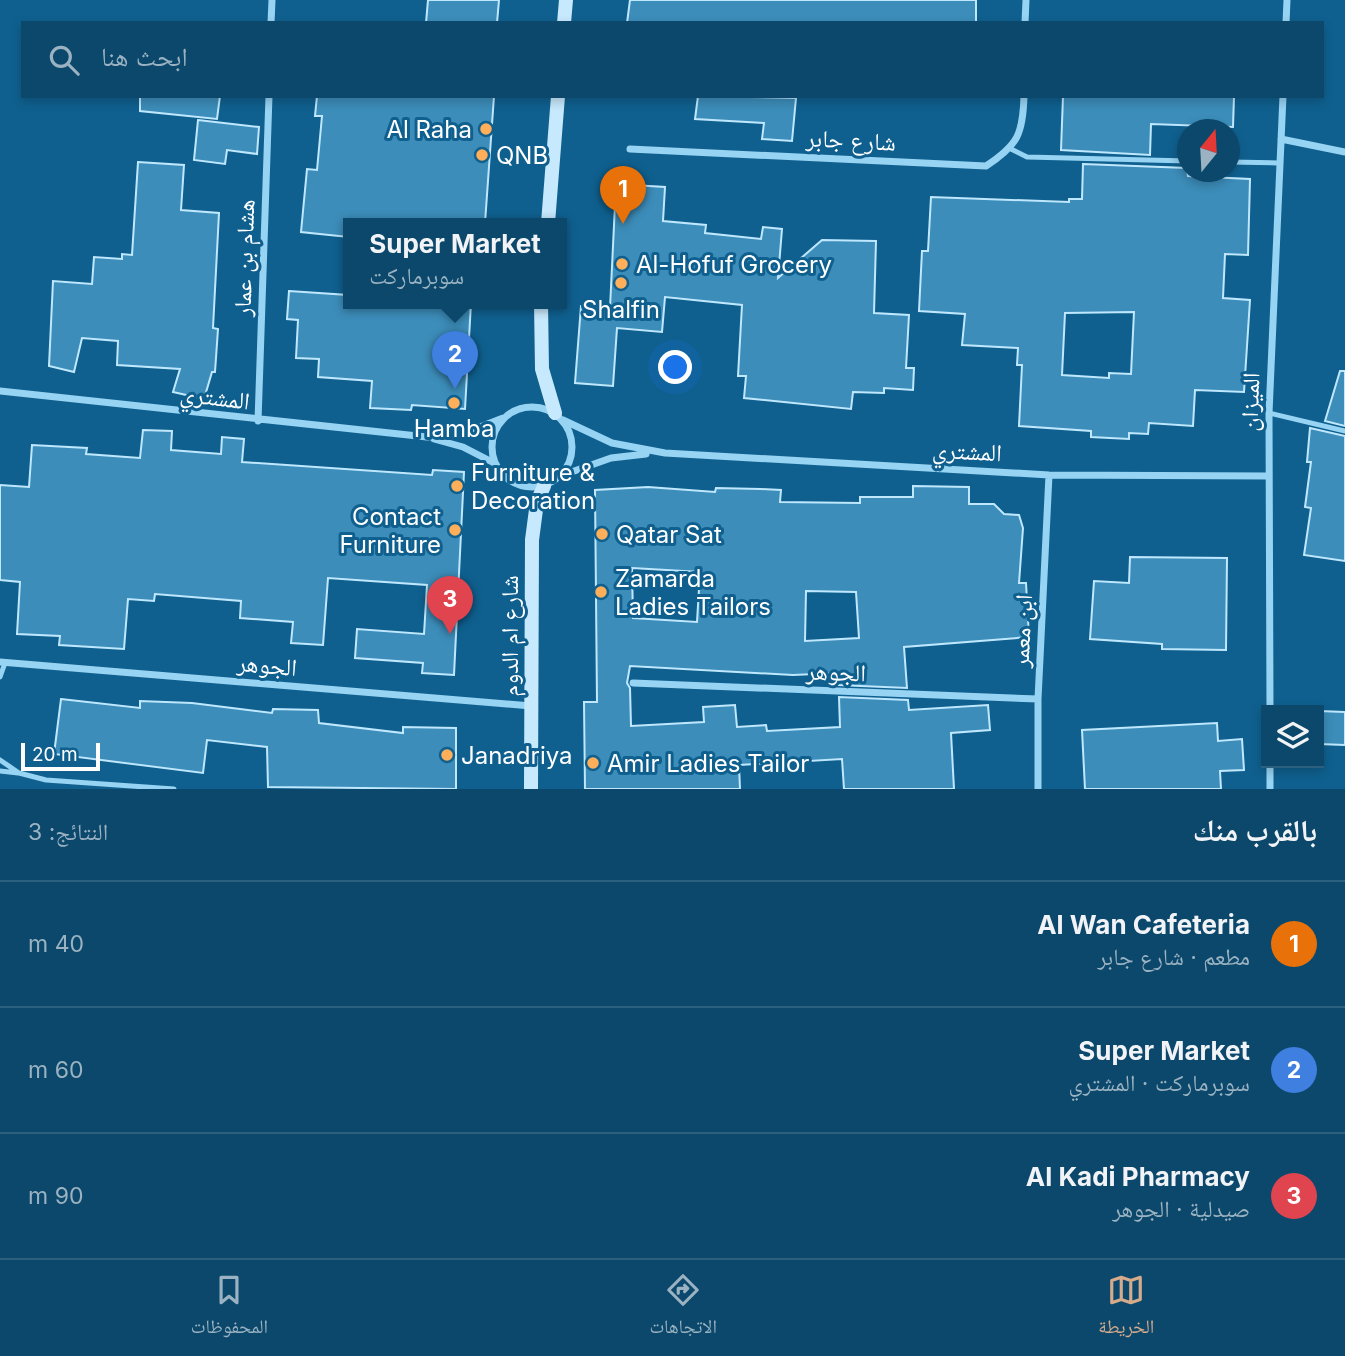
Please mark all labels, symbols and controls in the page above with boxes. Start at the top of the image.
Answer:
search box [21,21,1324,98]
icon: search [45,41,83,79]
text: ابحث هنا [101,41,188,72]
place label: Al Raha [386,115,472,144]
north arrow [1177,119,1240,182]
marker: Al Raha [478,121,494,137]
street label: شارع جابر [804,123,897,158]
place label: QNB [496,141,548,170]
marker: QNB [474,147,490,163]
pin: 1 [600,166,646,224]
street label: هشام بن عمار [227,199,263,318]
popup [343,218,567,309]
text: Super Market [369,228,541,259]
place label: Al-Hofuf Grocery [636,250,832,279]
marker: Al-Hofuf Grocery [614,256,630,272]
text: سوبرماركت [369,262,464,290]
marker: Shalfin [613,275,629,291]
place label: Shalfin [582,295,660,324]
pin: 2 [432,331,478,389]
your location [658,350,692,384]
street label: الميزان [1234,372,1266,432]
street label: المشتري [178,378,251,421]
marker: Hamba [446,395,462,411]
place label: Hamba [414,414,494,443]
street label: المشتري [931,435,1003,472]
place label: Furniture & Decoration [471,458,595,515]
marker: Furniture & Decoration [449,478,465,494]
place label: Contact Furniture [339,502,441,559]
place label: Qatar Sat [616,520,722,549]
marker: Contact Furniture [447,522,463,538]
marker: Qatar Sat [594,526,610,542]
place label: Zamarda Ladies Tailors [615,564,771,621]
street label: شارع ام الدوم [495,575,526,697]
pin: 3 [427,576,473,634]
marker: Zamarda Ladies Tailors [593,584,609,600]
street label: ابن معمر [1006,593,1038,670]
street label: الجوهر [235,648,298,682]
street label: الجوهر [805,656,866,688]
map controls [1261,705,1324,768]
button: layers [1261,705,1324,768]
scale bar [21,740,100,772]
place label: Janadriya [461,741,573,770]
text: 20 m [32,743,78,766]
marker: Janadriya [439,747,455,763]
place label: Amir Ladies Tailor [607,749,809,778]
marker: Amir Ladies Tailor [585,755,601,771]
text: بالقرب منك [1193,812,1317,848]
text: النتائج: 3 [28,818,108,846]
text: Al Wan Cafeteria [1037,909,1250,940]
text: 40 m [28,930,84,958]
text: 1 [1289,930,1299,958]
text: مطعم · شارع جابر [1098,943,1250,971]
text: Super Market [1078,1035,1250,1066]
text: 60 m [28,1056,83,1084]
text: 2 [1287,1056,1301,1084]
text: سوبرماركت · المشتري [1069,1069,1250,1097]
text: Al Kadi Pharmacy [1026,1161,1250,1192]
text: 90 m [28,1182,83,1210]
text: 3 [1287,1182,1301,1210]
text: صيدلية · الجوهر [1112,1195,1250,1223]
tab: المحفوظات [191,1271,268,1345]
tab: الاتجاهات [649,1271,717,1345]
tab: الخريطة [1098,1271,1154,1345]

